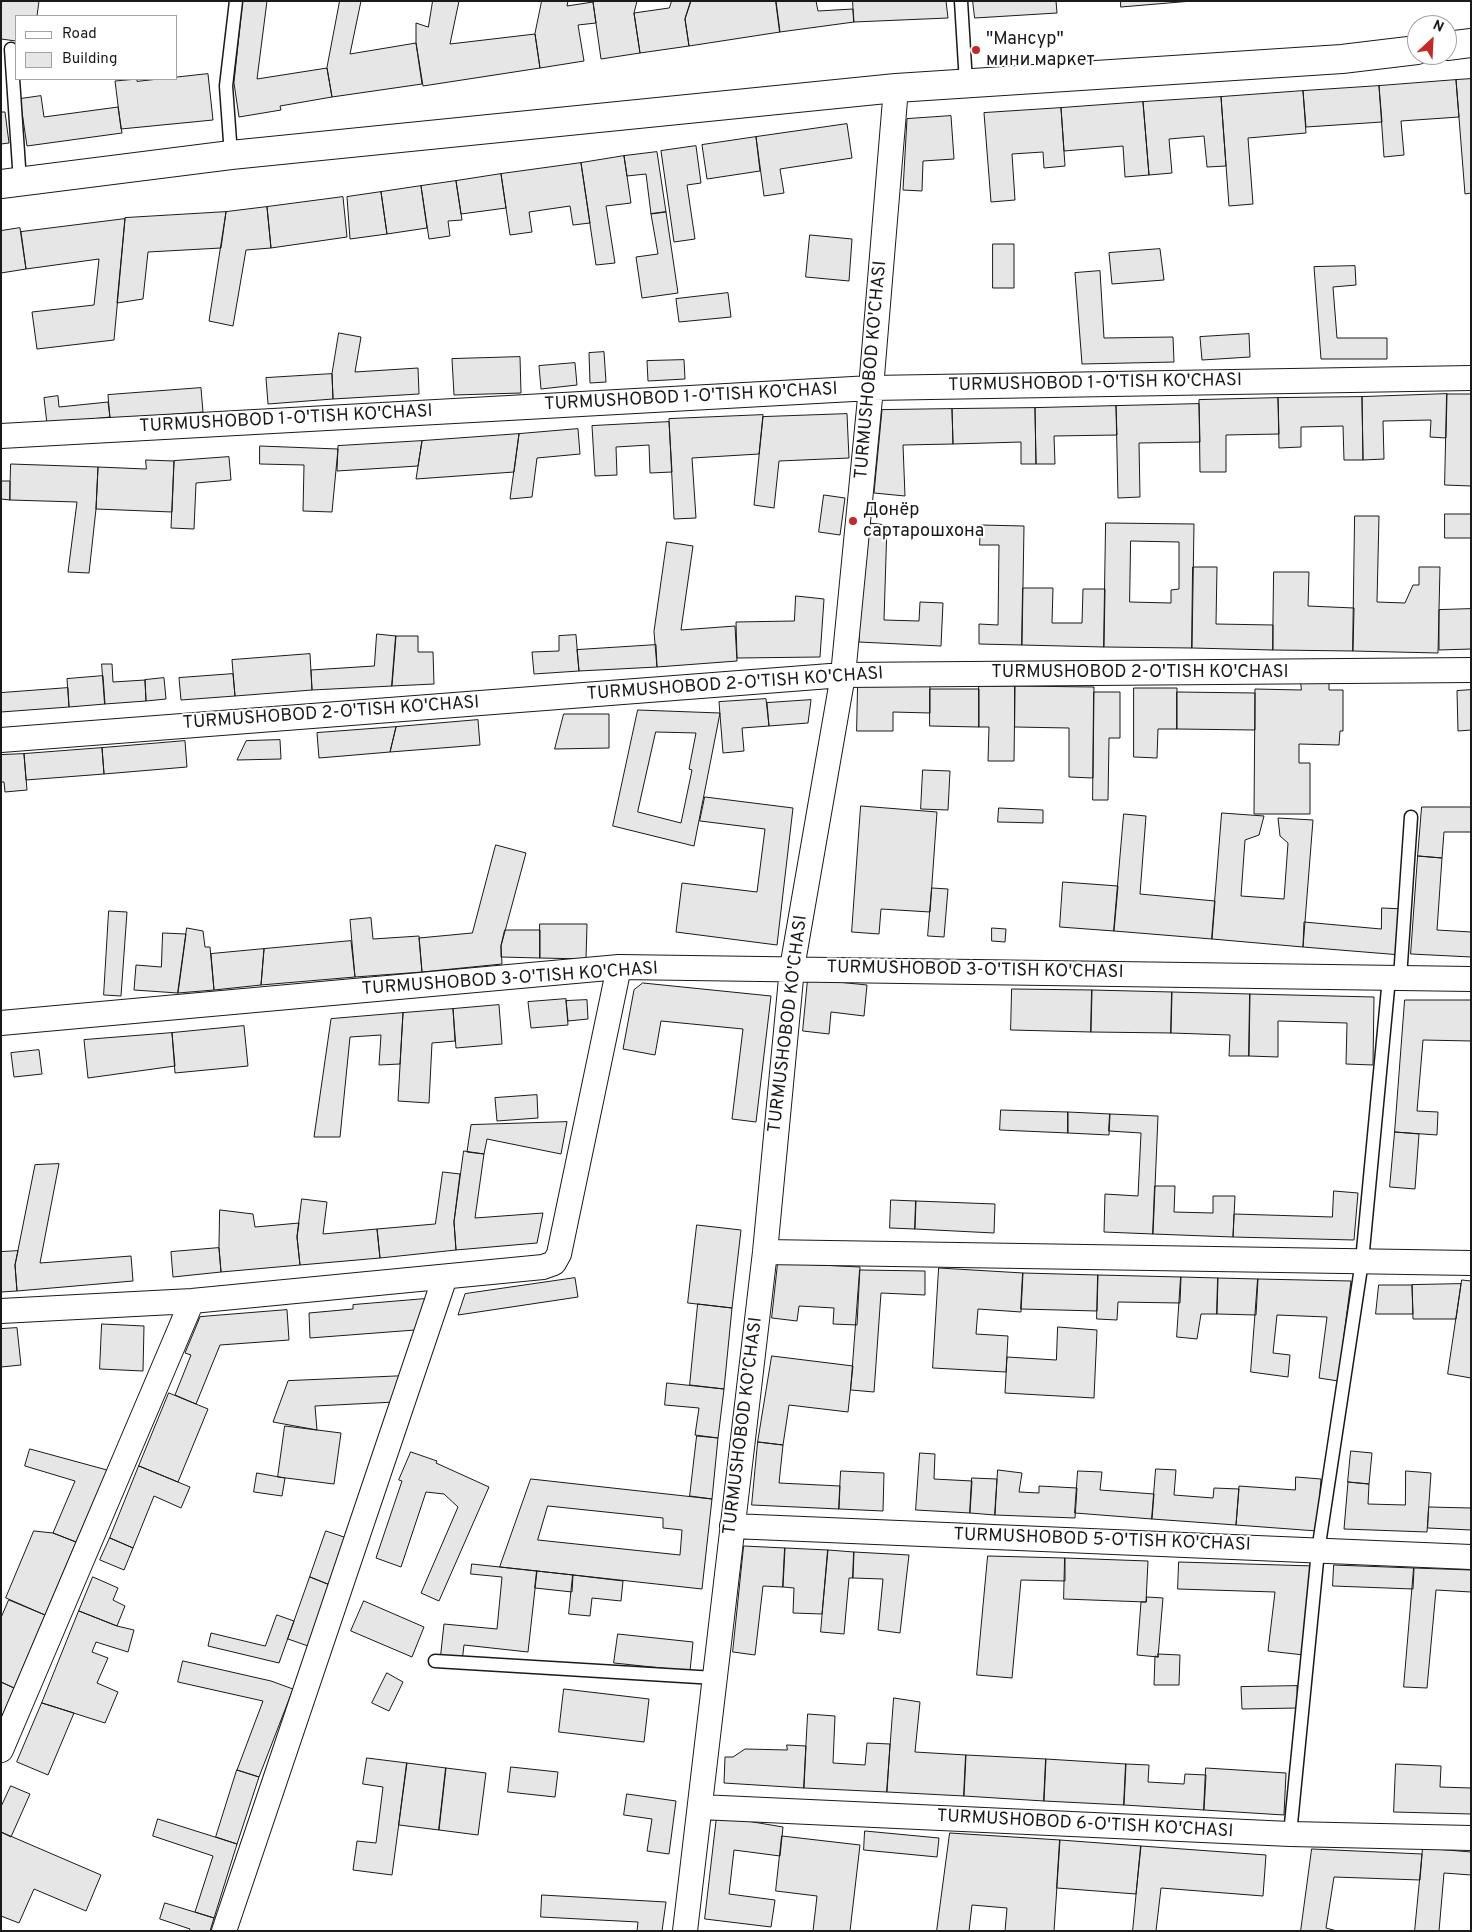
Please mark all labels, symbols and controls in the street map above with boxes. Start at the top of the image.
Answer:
legend [15,15,178,80]
north arrow [1407,15,1457,65]
text: N [1430,17,1446,37]
text: Road [62,25,97,44]
place label: "Мансур" мини маркет [986,29,1095,72]
marker: "Мансур" мини маркет [970,44,982,56]
text: Building [62,50,117,69]
street label: TURMUSHOBOD KO'CHASI [852,260,892,480]
street label: TURMUSHOBOD 1-O'TISH KO'CHASI [948,371,1242,397]
street label: TURMUSHOBOD 1-O'TISH KO'CHASI [544,380,838,416]
street label: TURMUSHOBOD 1-O'TISH KO'CHASI [139,402,433,438]
place label: Донёр сартарошхона [863,500,984,542]
marker: Донёр сартарошхона [847,515,859,527]
street label: TURMUSHOBOD 2-O'TISH KO'CHASI [991,662,1289,684]
street label: TURMUSHOBOD 2-O'TISH KO'CHASI [586,664,884,706]
street label: TURMUSHOBOD 2-O'TISH KO'CHASI [182,693,480,735]
street label: TURMUSHOBOD KO'CHASI [765,914,813,1134]
street label: TURMUSHOBOD 3-O'TISH KO'CHASI [826,958,1124,984]
street label: TURMUSHOBOD 3-O'TISH KO'CHASI [361,959,659,1001]
street label: TURMUSHOBOD KO'CHASI [720,1316,768,1536]
street label: TURMUSHOBOD 5-O'TISH KO'CHASI [953,1525,1251,1557]
street label: TURMUSHOBOD 6-O'TISH KO'CHASI [936,1806,1234,1844]

